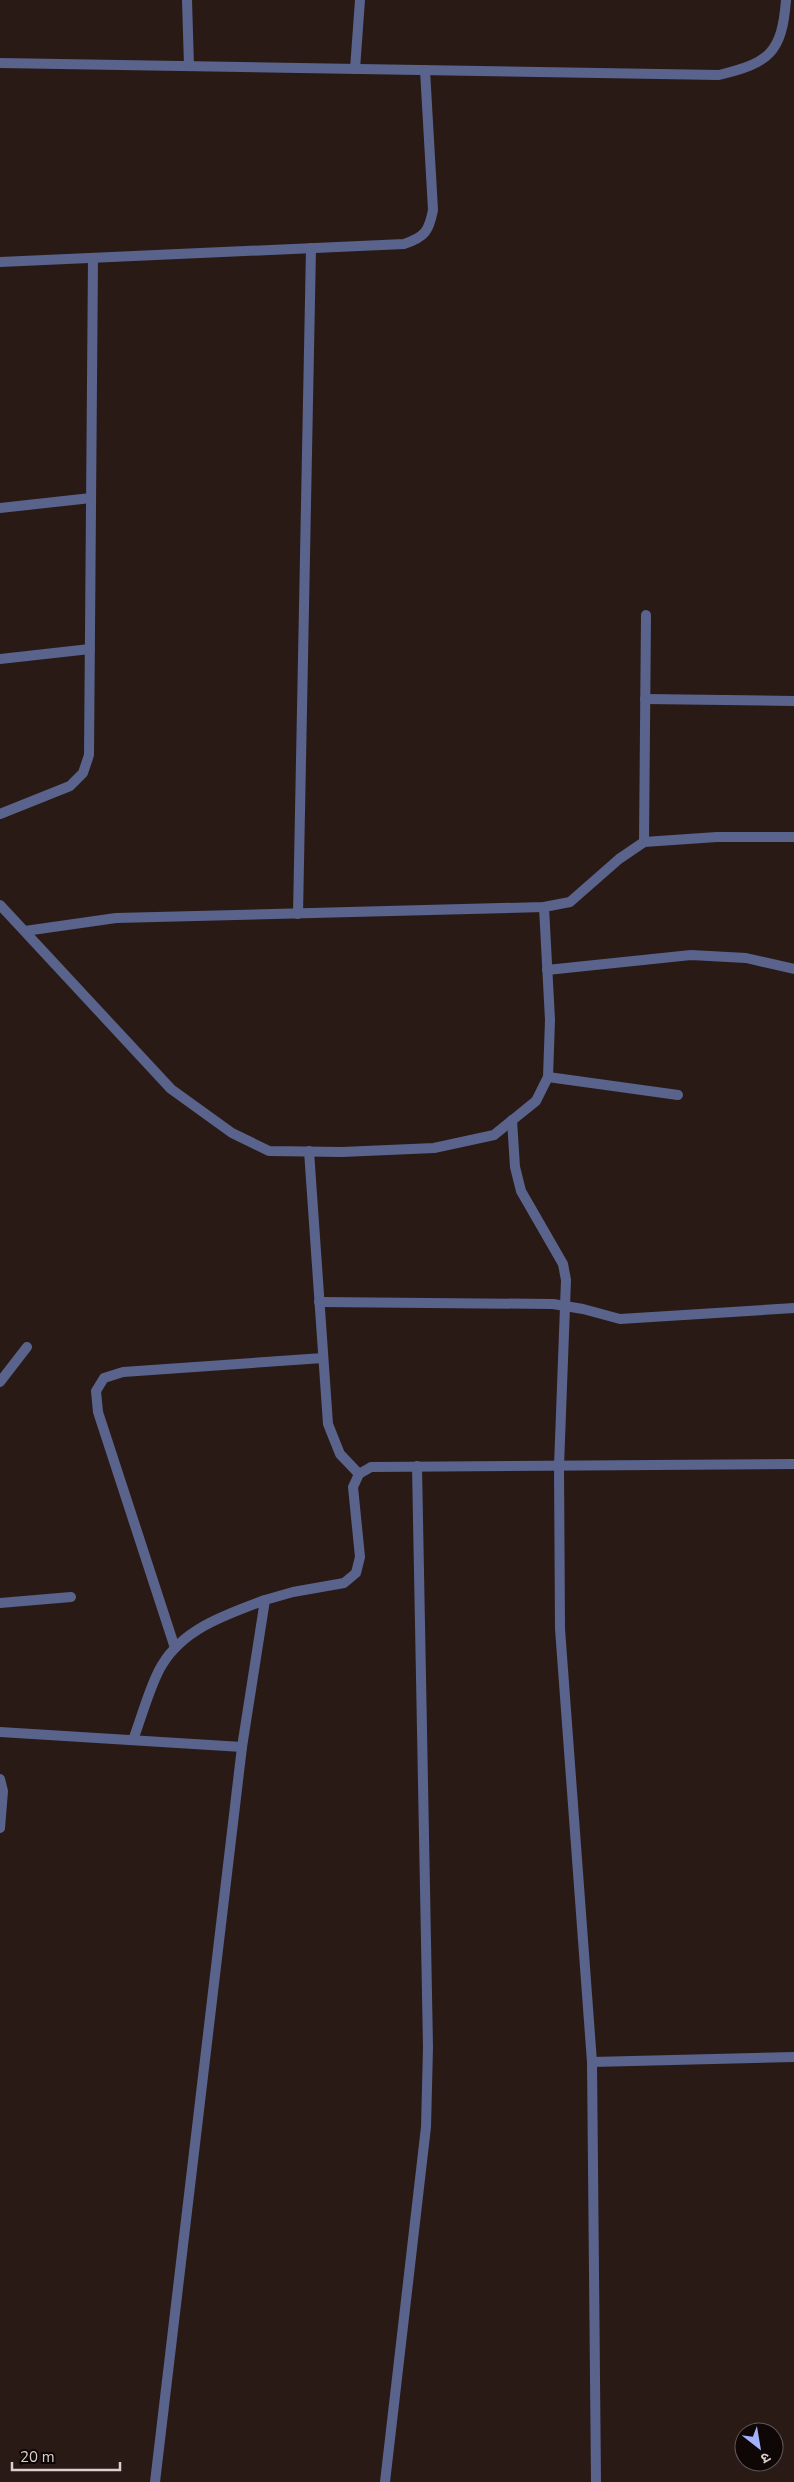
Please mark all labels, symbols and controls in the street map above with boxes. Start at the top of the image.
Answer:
north arrow [734,2422,784,2472]
scale bar [12,2440,120,2472]
text: 20 m [20,2447,55,2467]
text: उ [756,2447,774,2468]

